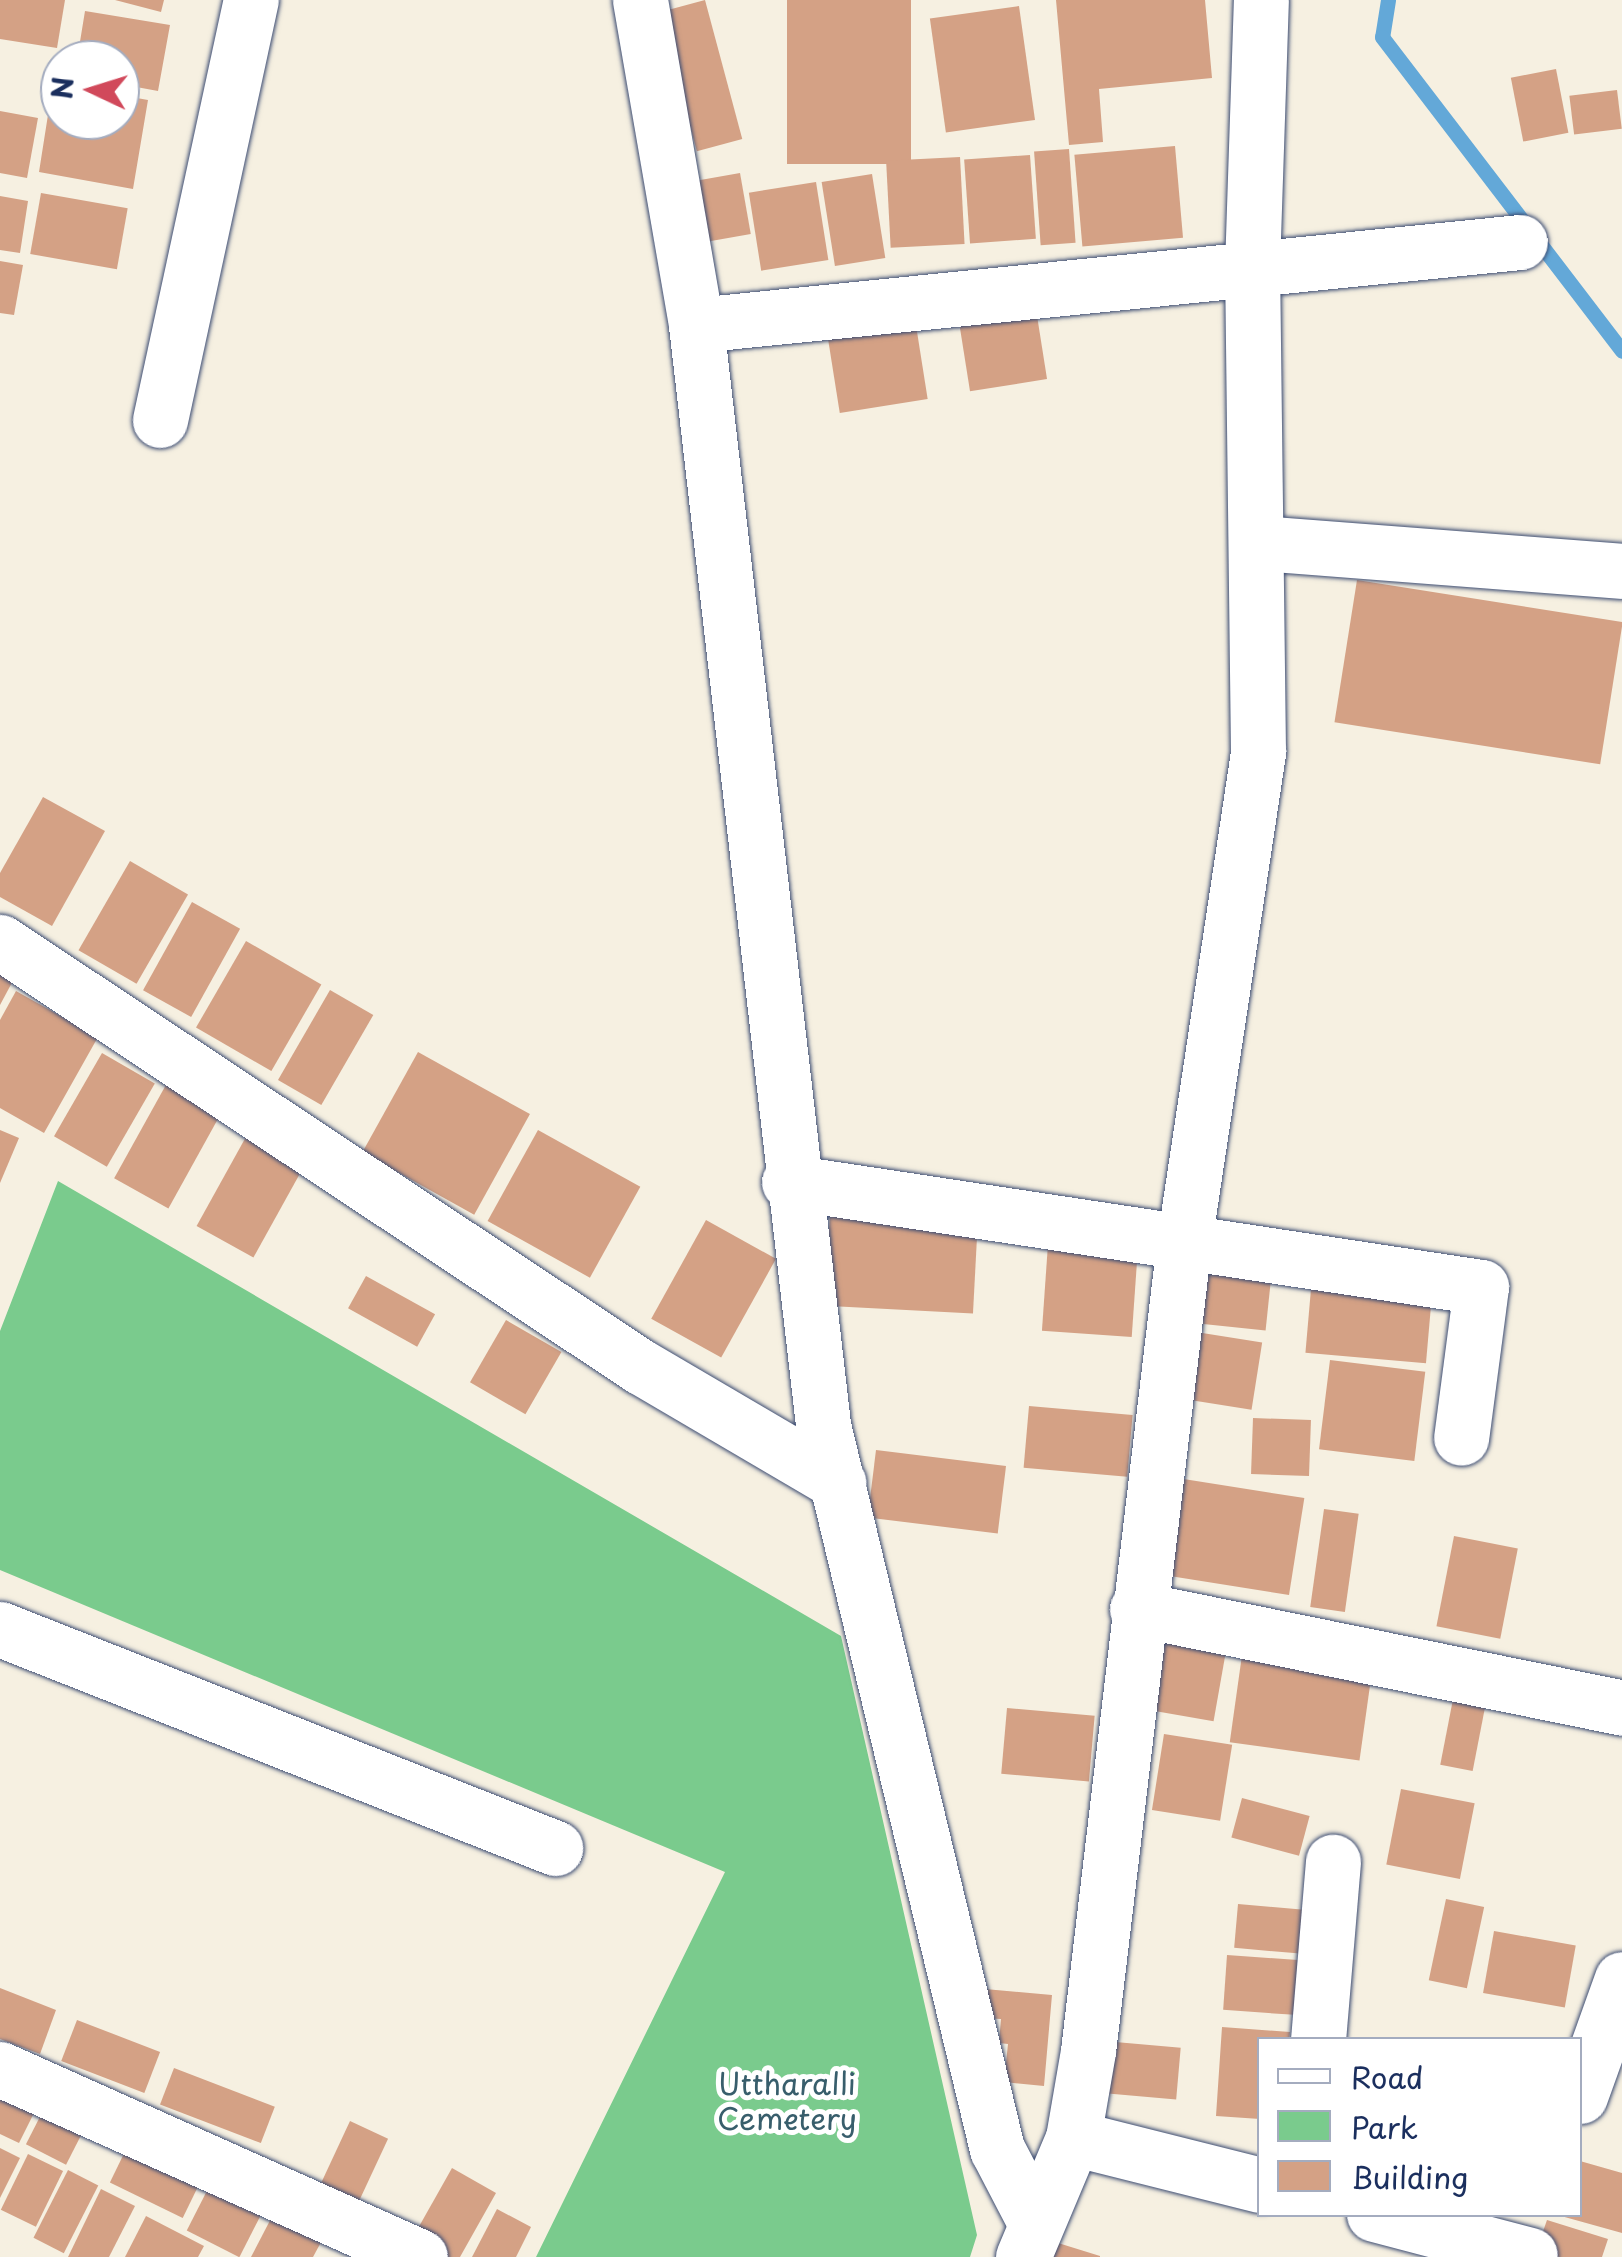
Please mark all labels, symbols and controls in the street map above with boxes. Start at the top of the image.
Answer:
north arrow [40,40,140,140]
text: N [39,75,84,101]
legend [1257,2037,1582,2217]
text: Road [1351,2054,1424,2099]
park label: Uttharalli Cemetery [717,2065,857,2136]
text: Park [1351,2104,1418,2149]
text: Building [1351,2154,1468,2199]

